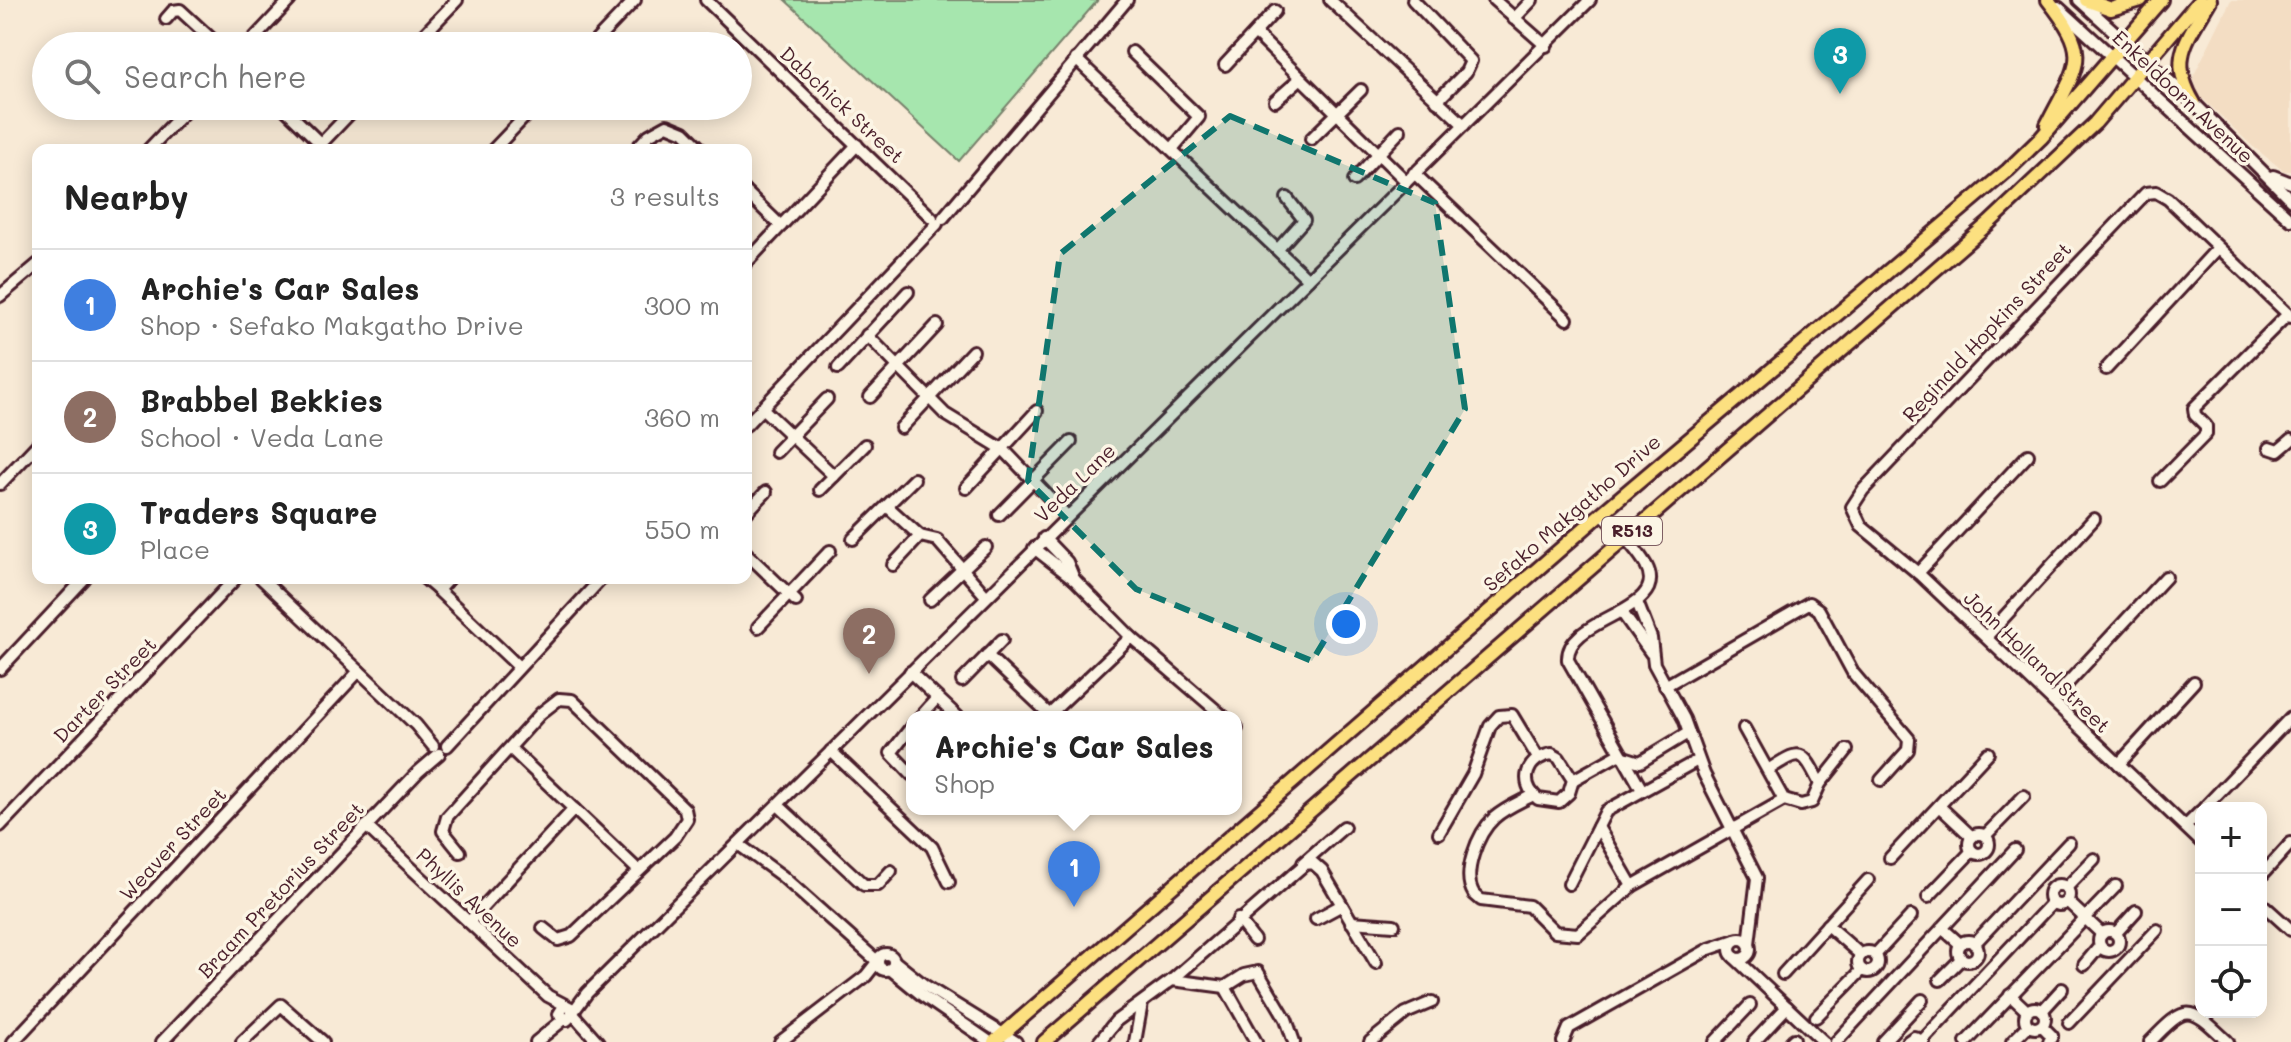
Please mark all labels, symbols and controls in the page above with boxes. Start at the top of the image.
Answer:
street label: Enkeldoorn Avenue [2108,24,2260,168]
pin: 3 [1814,28,1866,94]
search box [32,32,752,120]
street label: Dabchick Street [775,40,910,169]
icon: search [60,54,104,98]
text: Search here [124,56,307,96]
text: Nearby [64,174,189,219]
text: 3 results [610,179,720,213]
street label: Reginald Hopkins Street [1896,236,2076,427]
text: Archie's Car Sales [140,268,419,308]
text: 1 [84,288,96,322]
text: 300 m [644,288,720,322]
text: Shop · Sefako Makgatho Drive [140,308,524,342]
text: Brabbel Bekkies [140,380,383,420]
text: 2 [83,400,97,434]
text: 360 m [644,400,720,434]
text: School · Veda Lane [140,420,384,454]
street label: Sefako Makgatho Drive [1477,428,1666,597]
street label: Veda Lane [1028,437,1120,527]
text: Traders Square [140,492,377,532]
text: 3 [82,512,98,546]
text: 550 m [645,512,720,546]
road number: R513 [1602,517,1662,545]
text: Place [140,532,210,566]
street label: John Holland Street [1959,585,2117,738]
your location [1326,604,1366,644]
pin: 2 [843,608,895,674]
street label: Darter Street [47,631,161,748]
popup [906,711,1242,815]
text: Archie's Car Sales [934,726,1214,766]
text: Shop [934,766,995,800]
street label: Weaver Street [113,781,231,905]
street label: Braam Pretorius Street [192,796,369,983]
map controls [2195,802,2267,1018]
button: + [2195,802,2267,874]
pin: 1 [1048,841,1100,907]
street label: Phyllis Avenue [411,842,528,953]
button: − [2195,874,2267,946]
button: locate [2195,946,2267,1018]

